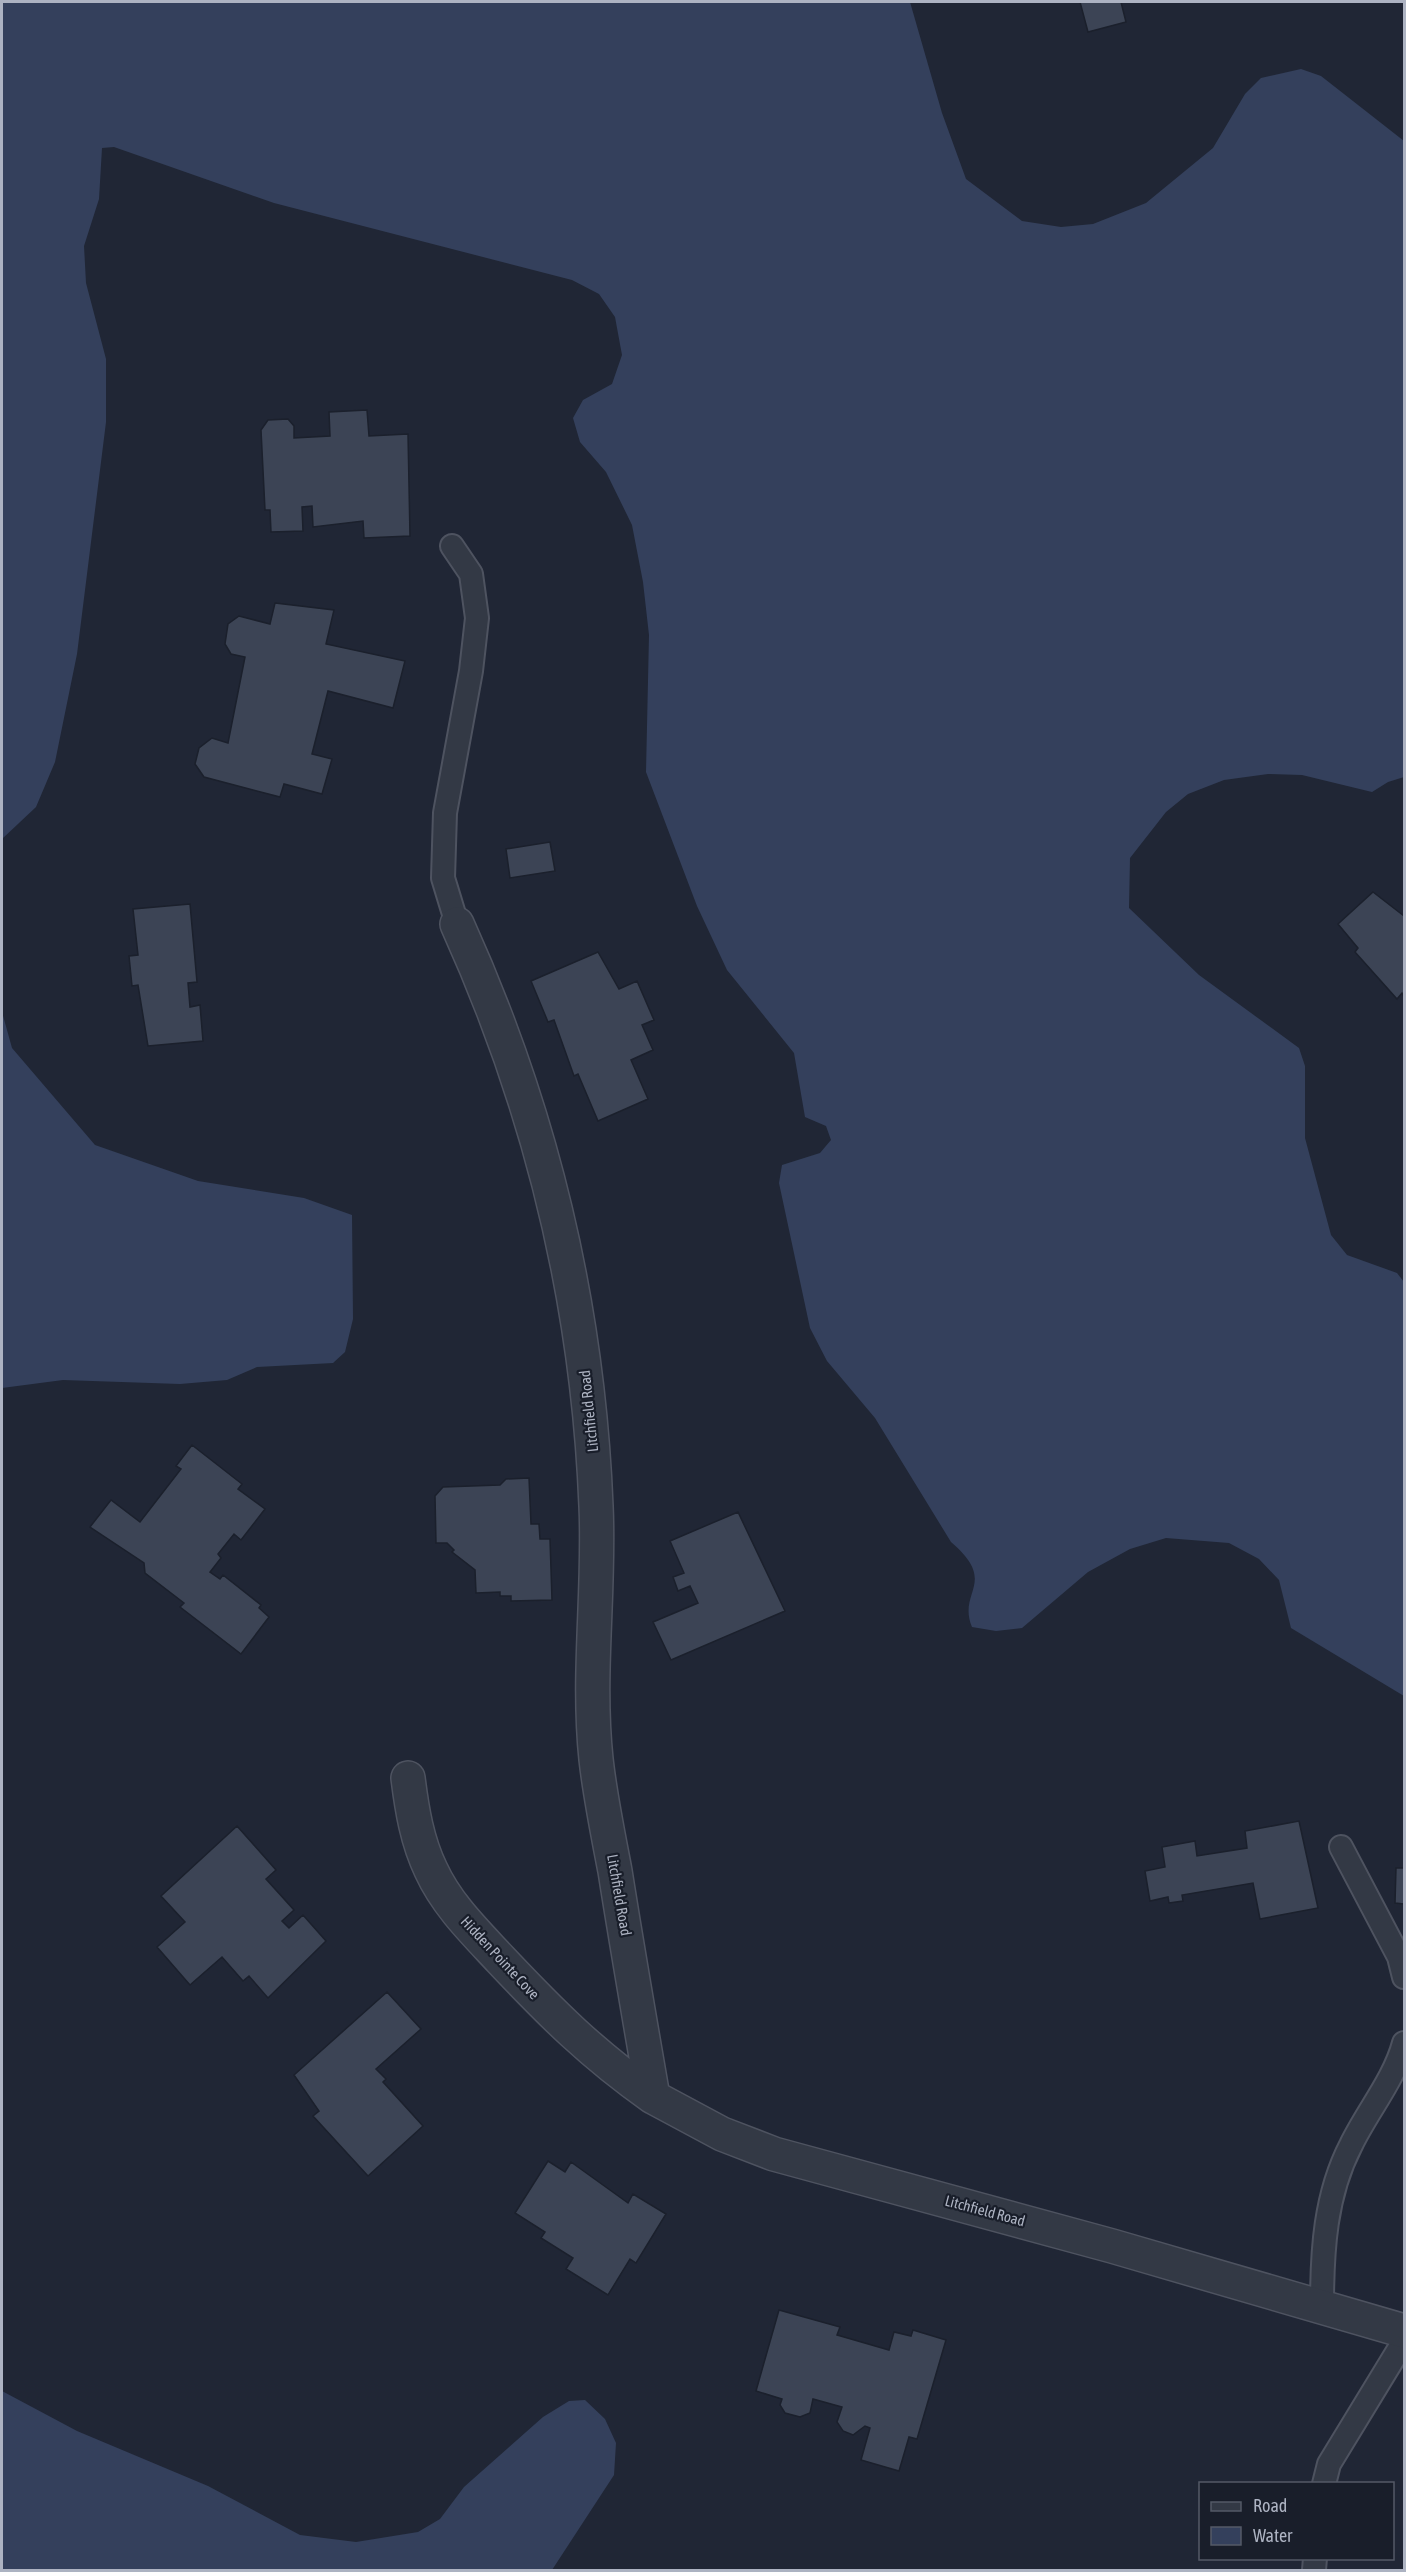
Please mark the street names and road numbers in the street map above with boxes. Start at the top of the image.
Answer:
street label: Litchfield Road [576,1369,601,1453]
street label: Litchfield Road [604,1853,635,1937]
street label: Hidden Pointe Cove [458,1913,543,2003]
street label: Litchfield Road [943,2192,1027,2229]

